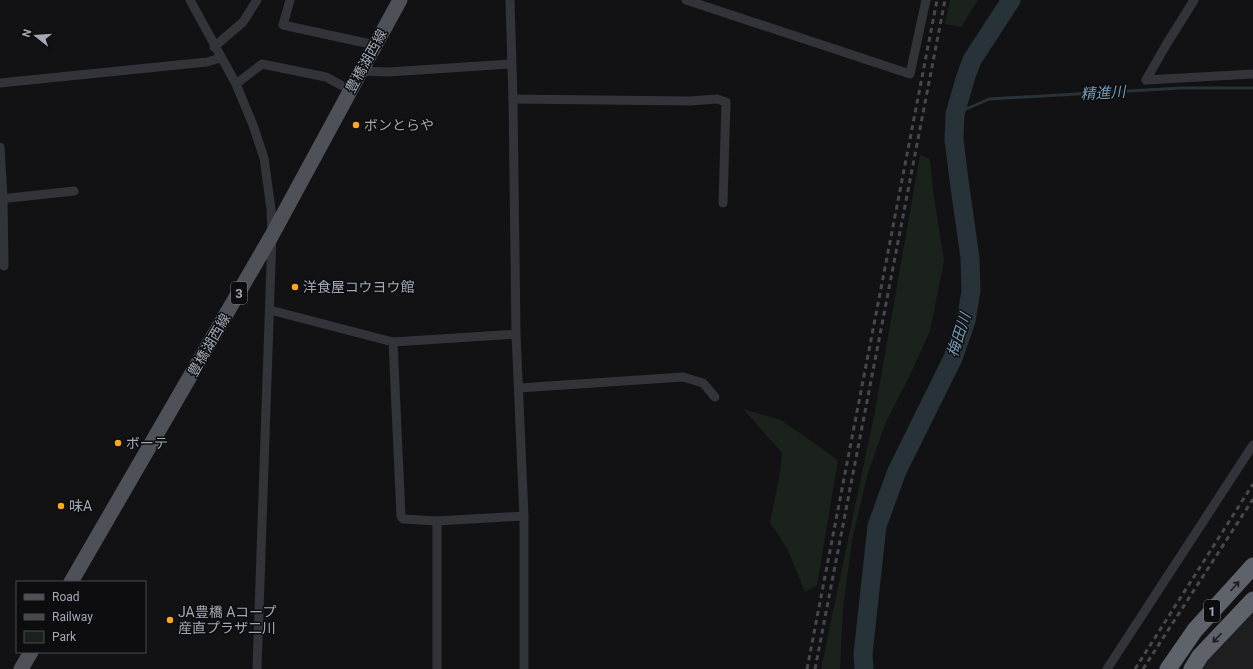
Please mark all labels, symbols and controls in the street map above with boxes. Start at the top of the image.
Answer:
north arrow [16,16,56,56]
text: N [20,27,34,39]
street label: 豊橋湖西線 [342,27,390,95]
water label: 精進川 [1080,83,1128,103]
place label: ボンとらや [364,117,434,133]
marker: ボンとらや [351,120,361,130]
place label: 洋食屋コウヨウ館 [303,279,414,295]
road number: 3 [231,282,247,304]
marker: 洋食屋コウヨウ館 [290,282,300,292]
water label: 梅田川 [943,309,975,359]
street label: 豊橋湖西線 [185,311,233,379]
place label: ボーテ [126,435,168,451]
marker: ボーテ [113,438,123,448]
place label: 味A [69,498,92,514]
marker: 味A [56,501,66,511]
legend [16,581,146,653]
one-way arrow [1231,581,1240,591]
text: Road [52,590,80,604]
road number: 1 [1204,600,1220,622]
place label: JA豊橋 Aコープ 産直プラザ二川 [178,604,276,636]
text: Railway [52,610,93,624]
marker: JA豊橋 Aコープ 産直プラザ二川 [165,615,175,625]
text: Park [52,630,77,644]
one-way arrow [1212,633,1222,643]

